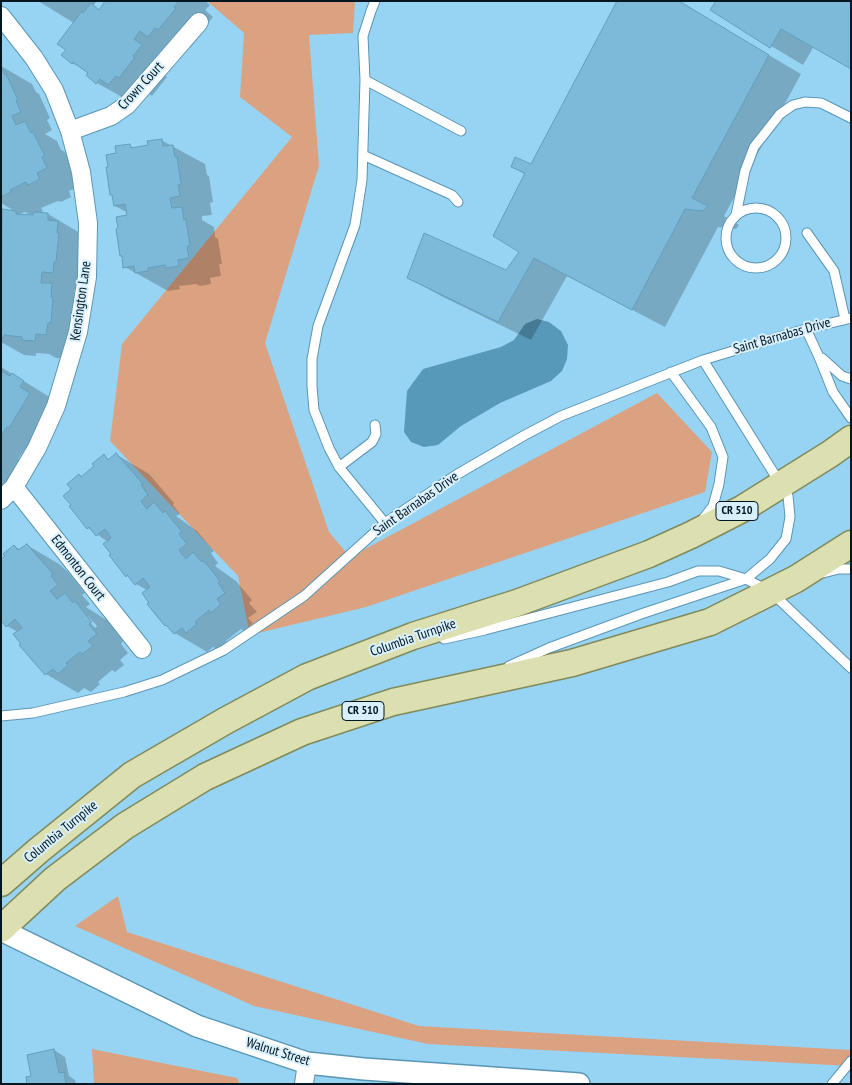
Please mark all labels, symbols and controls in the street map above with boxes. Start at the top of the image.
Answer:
street label: Crown Court [115,59,167,113]
street label: Kensington Lane [67,260,95,342]
street label: Saint Barnabas Drive [732,314,832,358]
street label: Saint Barnabas Drive [370,468,462,540]
road number: CR 510 [716,502,758,520]
street label: Edmonton Court [47,532,109,604]
street label: Columbia Turnpike [368,615,458,661]
road number: CR 510 [342,701,384,720]
street label: Columbia Turnpike [21,797,101,867]
street label: Walnut Street [244,1034,312,1070]

